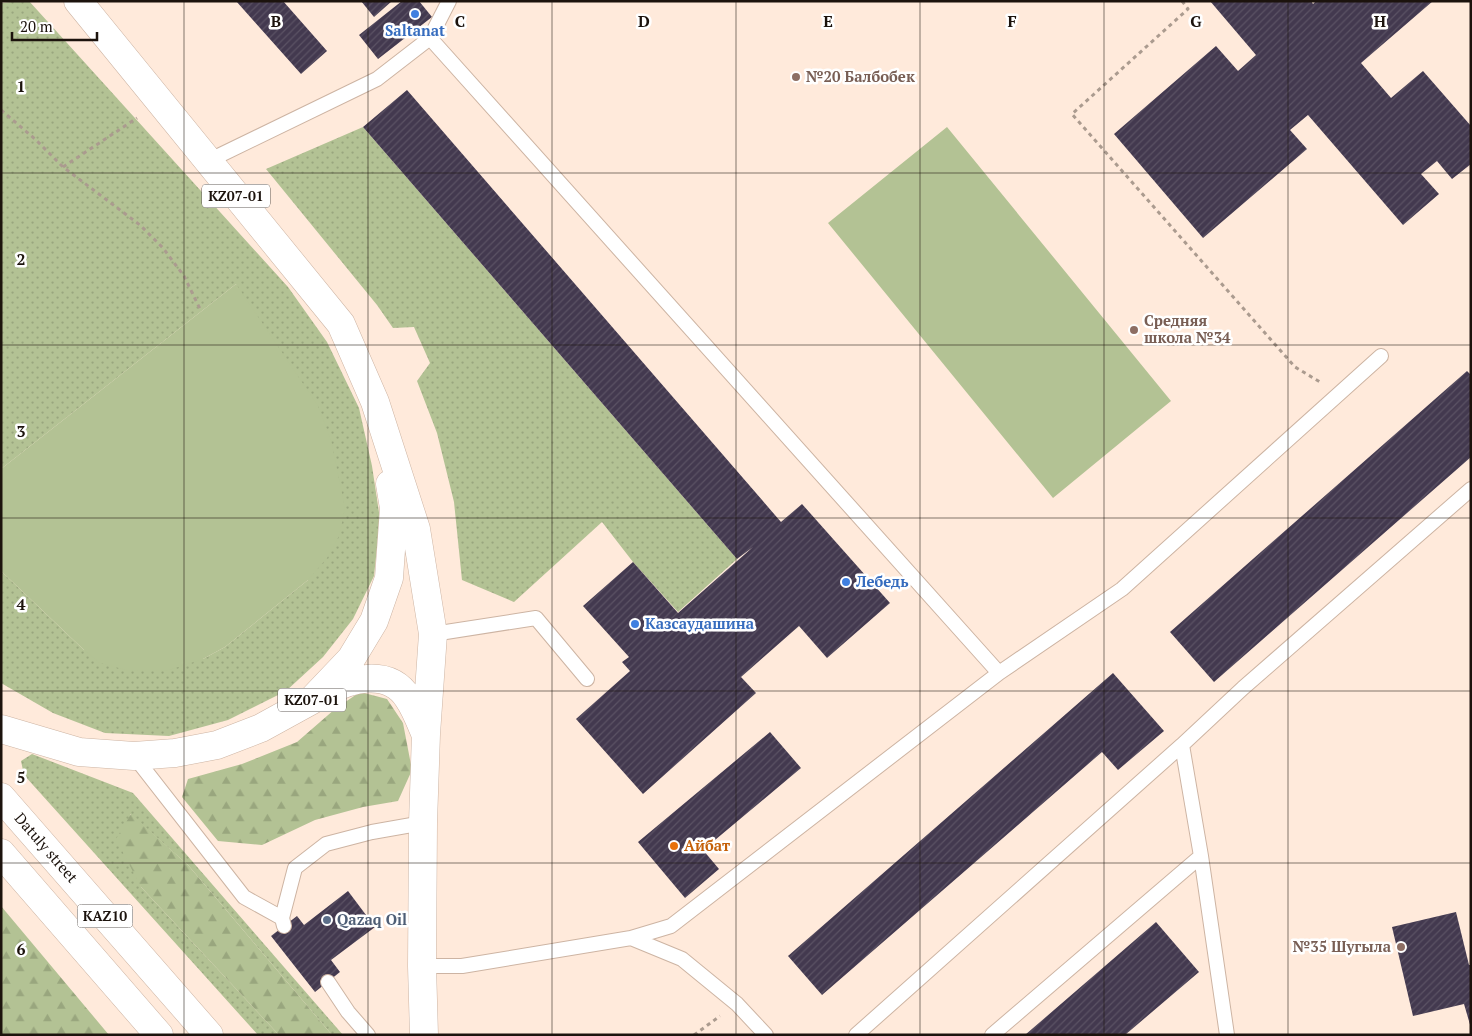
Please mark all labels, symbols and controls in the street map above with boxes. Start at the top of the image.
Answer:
marker: Saltanat [409,8,421,20]
scale bar [12,10,98,42]
text: B [271,10,281,32]
text: C [455,10,465,32]
text: D [638,10,650,32]
text: E [823,10,833,32]
text: F [1007,10,1017,32]
text: G [1190,10,1202,32]
text: H [1374,10,1386,32]
text: 20 m [20,16,53,36]
place label: Saltanat [385,20,445,40]
place label: №20 Балбобек [806,66,915,86]
marker: №20 Балбобек [790,71,802,83]
text: 1 [16,75,26,97]
road number: KZ07-01 [202,185,270,208]
text: 2 [16,248,26,270]
place label: Средняя школа №34 [1144,310,1231,347]
marker: Средняя школа №34 [1128,324,1140,336]
text: 3 [16,420,26,442]
place label: Лебедь [855,571,908,591]
marker: Лебедь [840,576,852,588]
text: 4 [16,593,26,615]
place label: Казсаудашина [645,613,755,633]
marker: Казсаудашина [629,618,641,630]
road number: KZ07-01 [278,688,346,712]
text: 5 [16,766,26,788]
street label: Datuly street [11,808,83,887]
place label: Айбат [684,835,730,855]
marker: Айбат [668,840,680,852]
road number: KAZ10 [78,904,132,928]
place label: Qazaq Oil [337,909,407,929]
marker: Qazaq Oil [321,914,333,926]
place label: №35 Шугыла [1293,936,1392,956]
text: 6 [16,938,26,960]
marker: №35 Шугыла [1395,941,1407,953]

